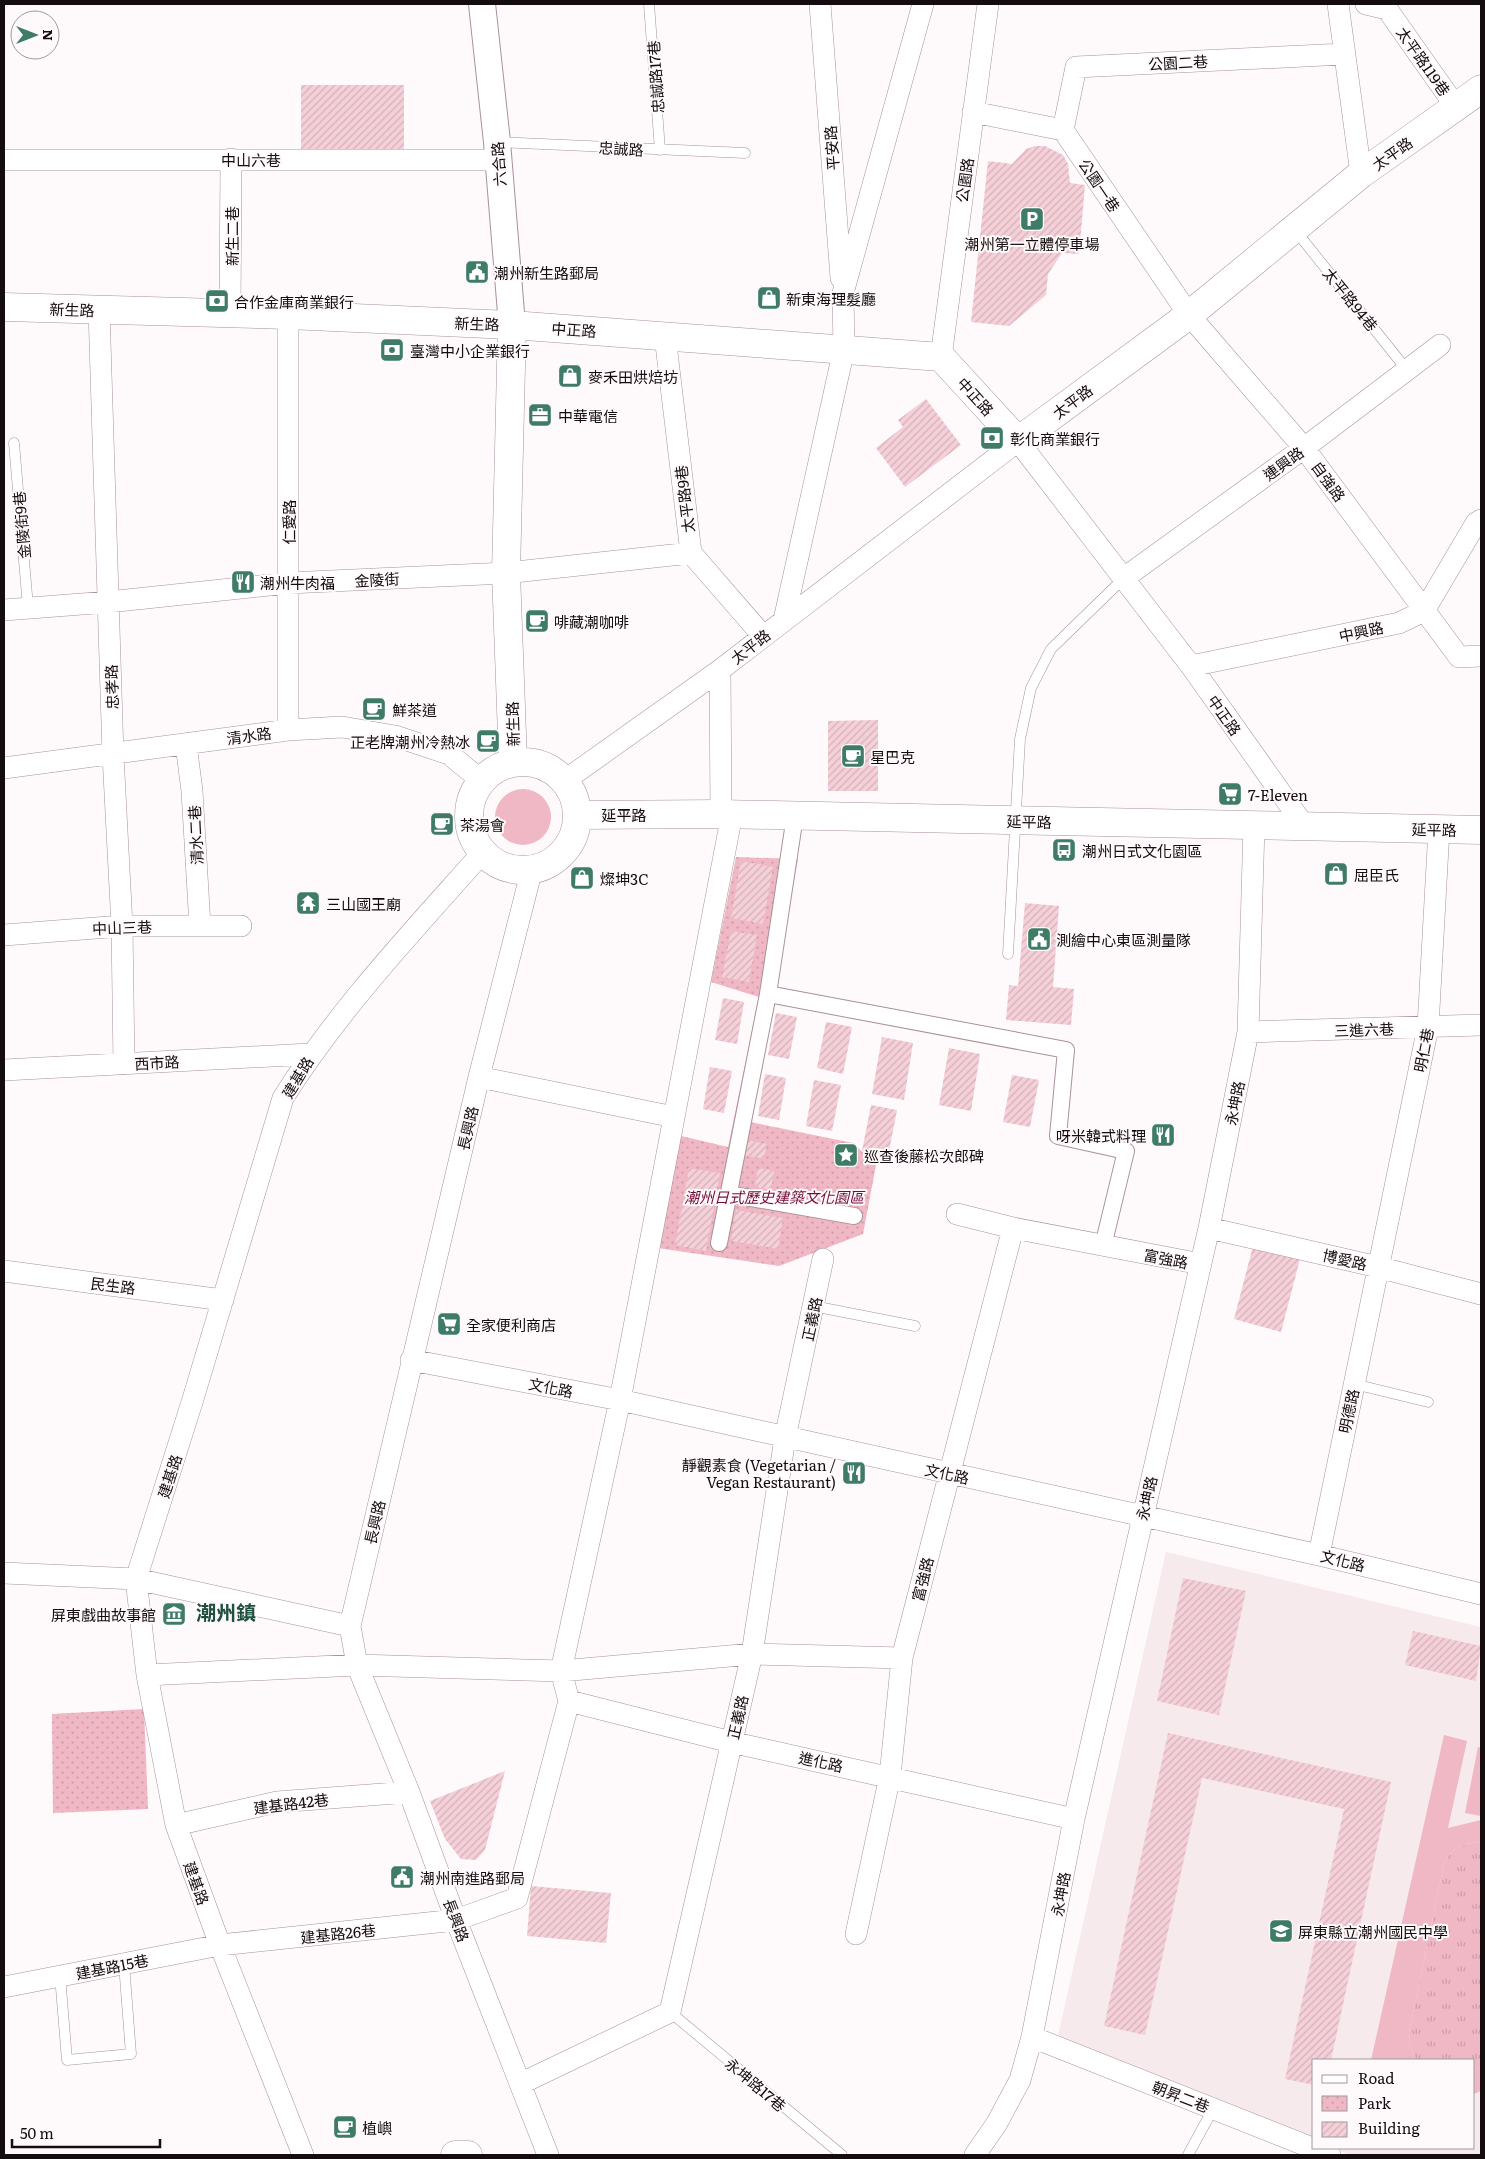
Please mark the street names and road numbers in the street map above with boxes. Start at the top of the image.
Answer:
street label: 太平路119巷 [1392,22,1456,100]
street label: 忠誠路17巷 [641,40,669,114]
street label: 公園二巷 [1147,49,1209,75]
street label: 平安路 [818,125,844,171]
street label: 太平路 [1367,131,1417,175]
street label: 忠誠路 [598,135,644,161]
street label: 六合路 [485,141,511,187]
street label: 中山六巷 [221,148,281,171]
street label: 公園一巷 [1074,154,1126,216]
street label: 公園路 [949,156,979,204]
street label: 新生二巷 [220,206,243,266]
street label: 太平路94巷 [1318,262,1384,336]
street label: 新生路 [49,297,95,321]
street label: 新生路 [454,311,500,335]
street label: 中正路 [551,316,597,342]
street label: 中正路 [952,372,1000,420]
street label: 太平路 [1047,378,1097,424]
street label: 連興路 [1258,440,1308,486]
street label: 自強路 [1306,456,1352,506]
street label: 太平路9巷 [668,464,700,534]
street label: 金陵街9巷 [7,490,35,560]
street label: 仁愛路 [277,499,300,545]
street label: 金陵街 [354,566,400,592]
street label: 中興路 [1337,615,1385,647]
street label: 太平路 [725,623,775,669]
street label: 忠孝路 [99,664,123,710]
street label: 中正路 [1203,690,1247,740]
street label: 新生路 [500,701,524,747]
street label: 清水路 [225,720,273,750]
street label: 延平路 [601,803,647,826]
street label: 清水二巷 [182,804,208,866]
street label: 延平路 [1006,809,1052,833]
street label: 延平路 [1411,817,1457,841]
street label: 中山三巷 [92,914,152,940]
street label: 三進六巷 [1334,1016,1394,1042]
street label: 明仁巷 [1407,1026,1439,1074]
street label: 西市路 [134,1049,180,1075]
street label: 建基路 [276,1052,318,1102]
street label: 永坤路 [1218,1079,1250,1127]
street label: 長興路 [451,1103,483,1153]
street label: 富強路 [1142,1242,1190,1274]
street label: 博愛路 [1320,1243,1370,1275]
street label: 民生路 [89,1271,137,1299]
street label: 正義路 [795,1295,827,1343]
street label: 文化路 [527,1371,575,1403]
street label: 明德路 [1332,1387,1364,1435]
street label: 建基路 [151,1451,187,1501]
street label: 文化路 [923,1457,971,1489]
street label: 永坤路 [1130,1473,1162,1523]
street label: 長興路 [358,1497,390,1547]
street label: 文化路 [1318,1543,1368,1577]
street label: 富強路 [905,1554,939,1604]
street label: 正義路 [721,1692,753,1742]
street label: 進化路 [797,1745,845,1777]
street label: 建基路42巷 [252,1787,330,1819]
street label: 建基路 [178,1858,216,1908]
street label: 永坤路 [1045,1870,1075,1918]
street label: 長興路 [438,1895,476,1945]
street label: 建基路26巷 [299,1918,377,1948]
street label: 建基路15巷 [74,1948,150,1984]
street label: 永坤路17巷 [721,2052,791,2116]
street label: 朝昇二巷 [1149,2075,1213,2117]

